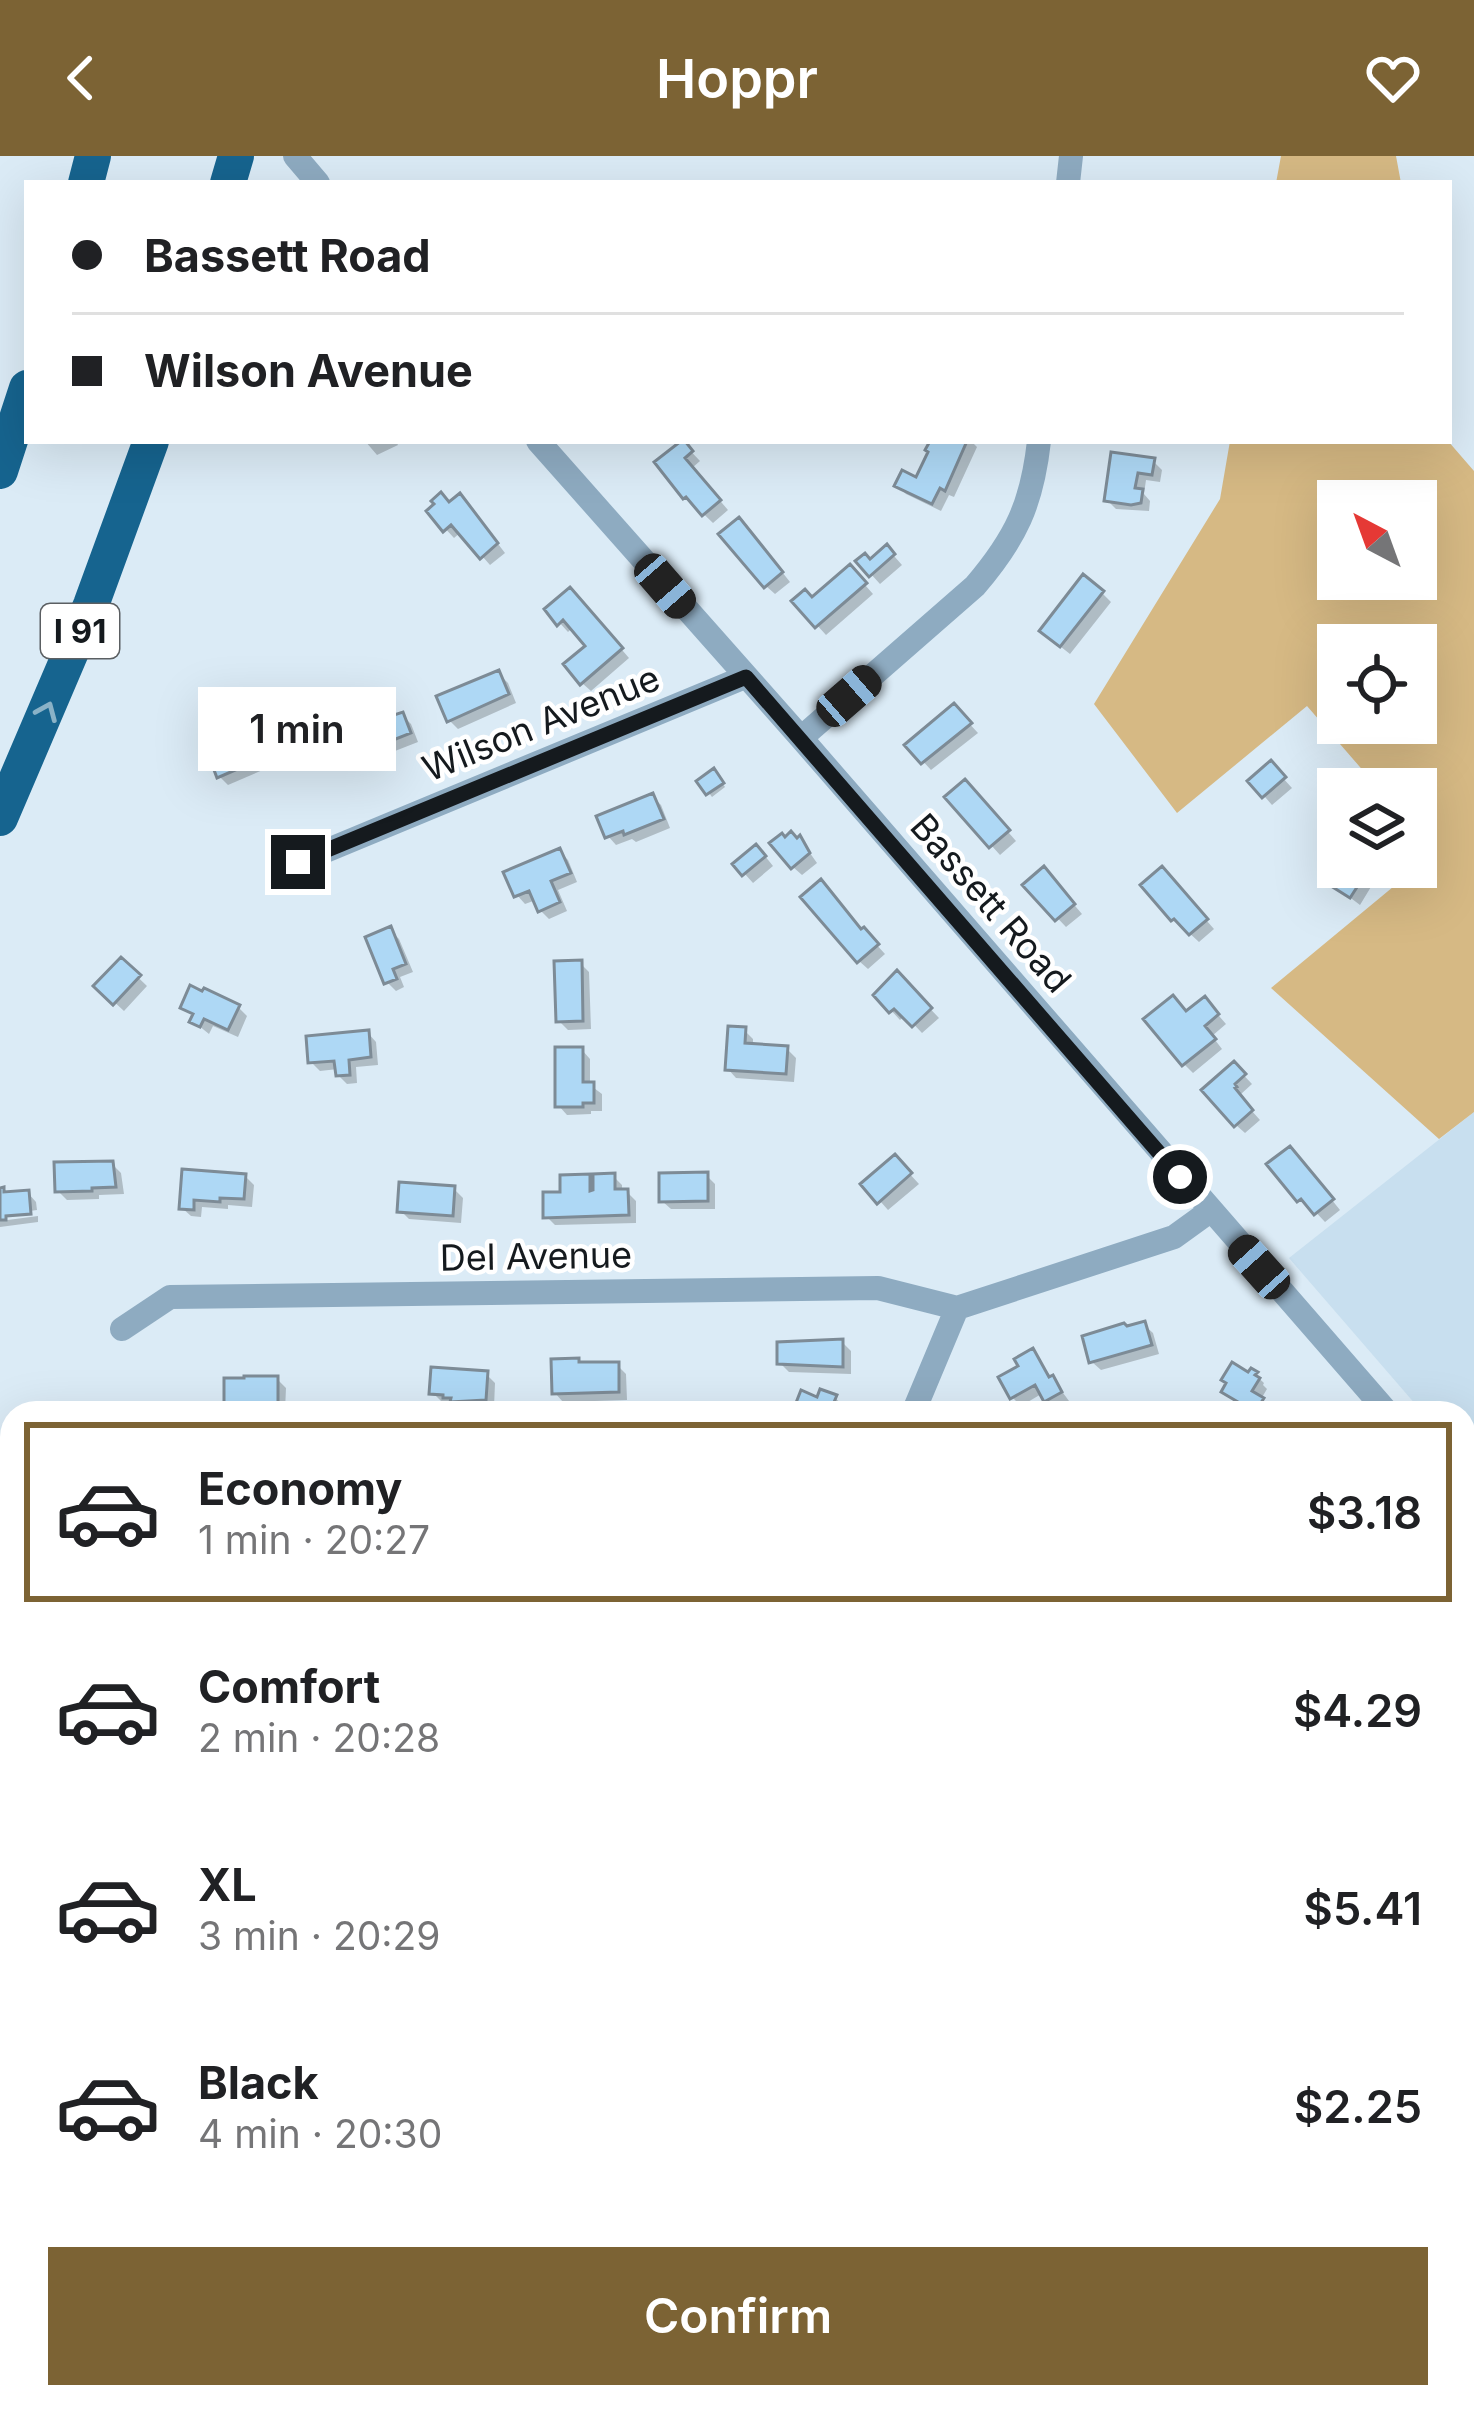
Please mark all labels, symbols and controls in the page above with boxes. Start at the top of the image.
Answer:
icon: back [48,45,114,111]
icon: heart [1360,45,1426,111]
text: Hoppr [656,46,818,111]
text: Bassett Road [144,228,431,283]
text: Wilson Avenue [144,343,473,398]
north arrow [1317,480,1437,600]
map controls [1317,480,1437,888]
car [628,547,702,625]
road number: I 91 [41,604,119,658]
button: locate [1317,624,1437,744]
street label: Wilson Avenue [416,656,666,790]
car [810,659,888,733]
callout: 1 min [199,688,397,772]
one-way arrow [33,701,57,723]
text: 1 min [249,705,345,752]
button: layers [1317,768,1437,888]
street label: Bassett Road [901,805,1081,1001]
route end [271,835,325,889]
route start [1153,1150,1207,1204]
car [1222,1228,1296,1306]
street label: Del Avenue [439,1232,633,1280]
icon: car [54,1458,162,1566]
text: Economy [198,1461,402,1516]
text: $3.18 [1307,1485,1422,1540]
text: 1 min · 20:27 [198,1516,430,1563]
icon: car [54,1656,162,1764]
text: Comfort [198,1659,380,1714]
text: $4.29 [1293,1683,1422,1738]
text: 2 min · 20:28 [198,1714,440,1761]
icon: car [54,1854,162,1962]
text: XL [198,1857,257,1912]
text: $5.41 [1304,1881,1422,1936]
text: 3 min · 20:29 [198,1912,440,1959]
icon: car [54,2052,162,2160]
text: Black [198,2055,319,2110]
text: $2.25 [1294,2079,1422,2134]
text: 4 min · 20:30 [198,2110,442,2157]
button: Confirm [48,2247,1428,2385]

